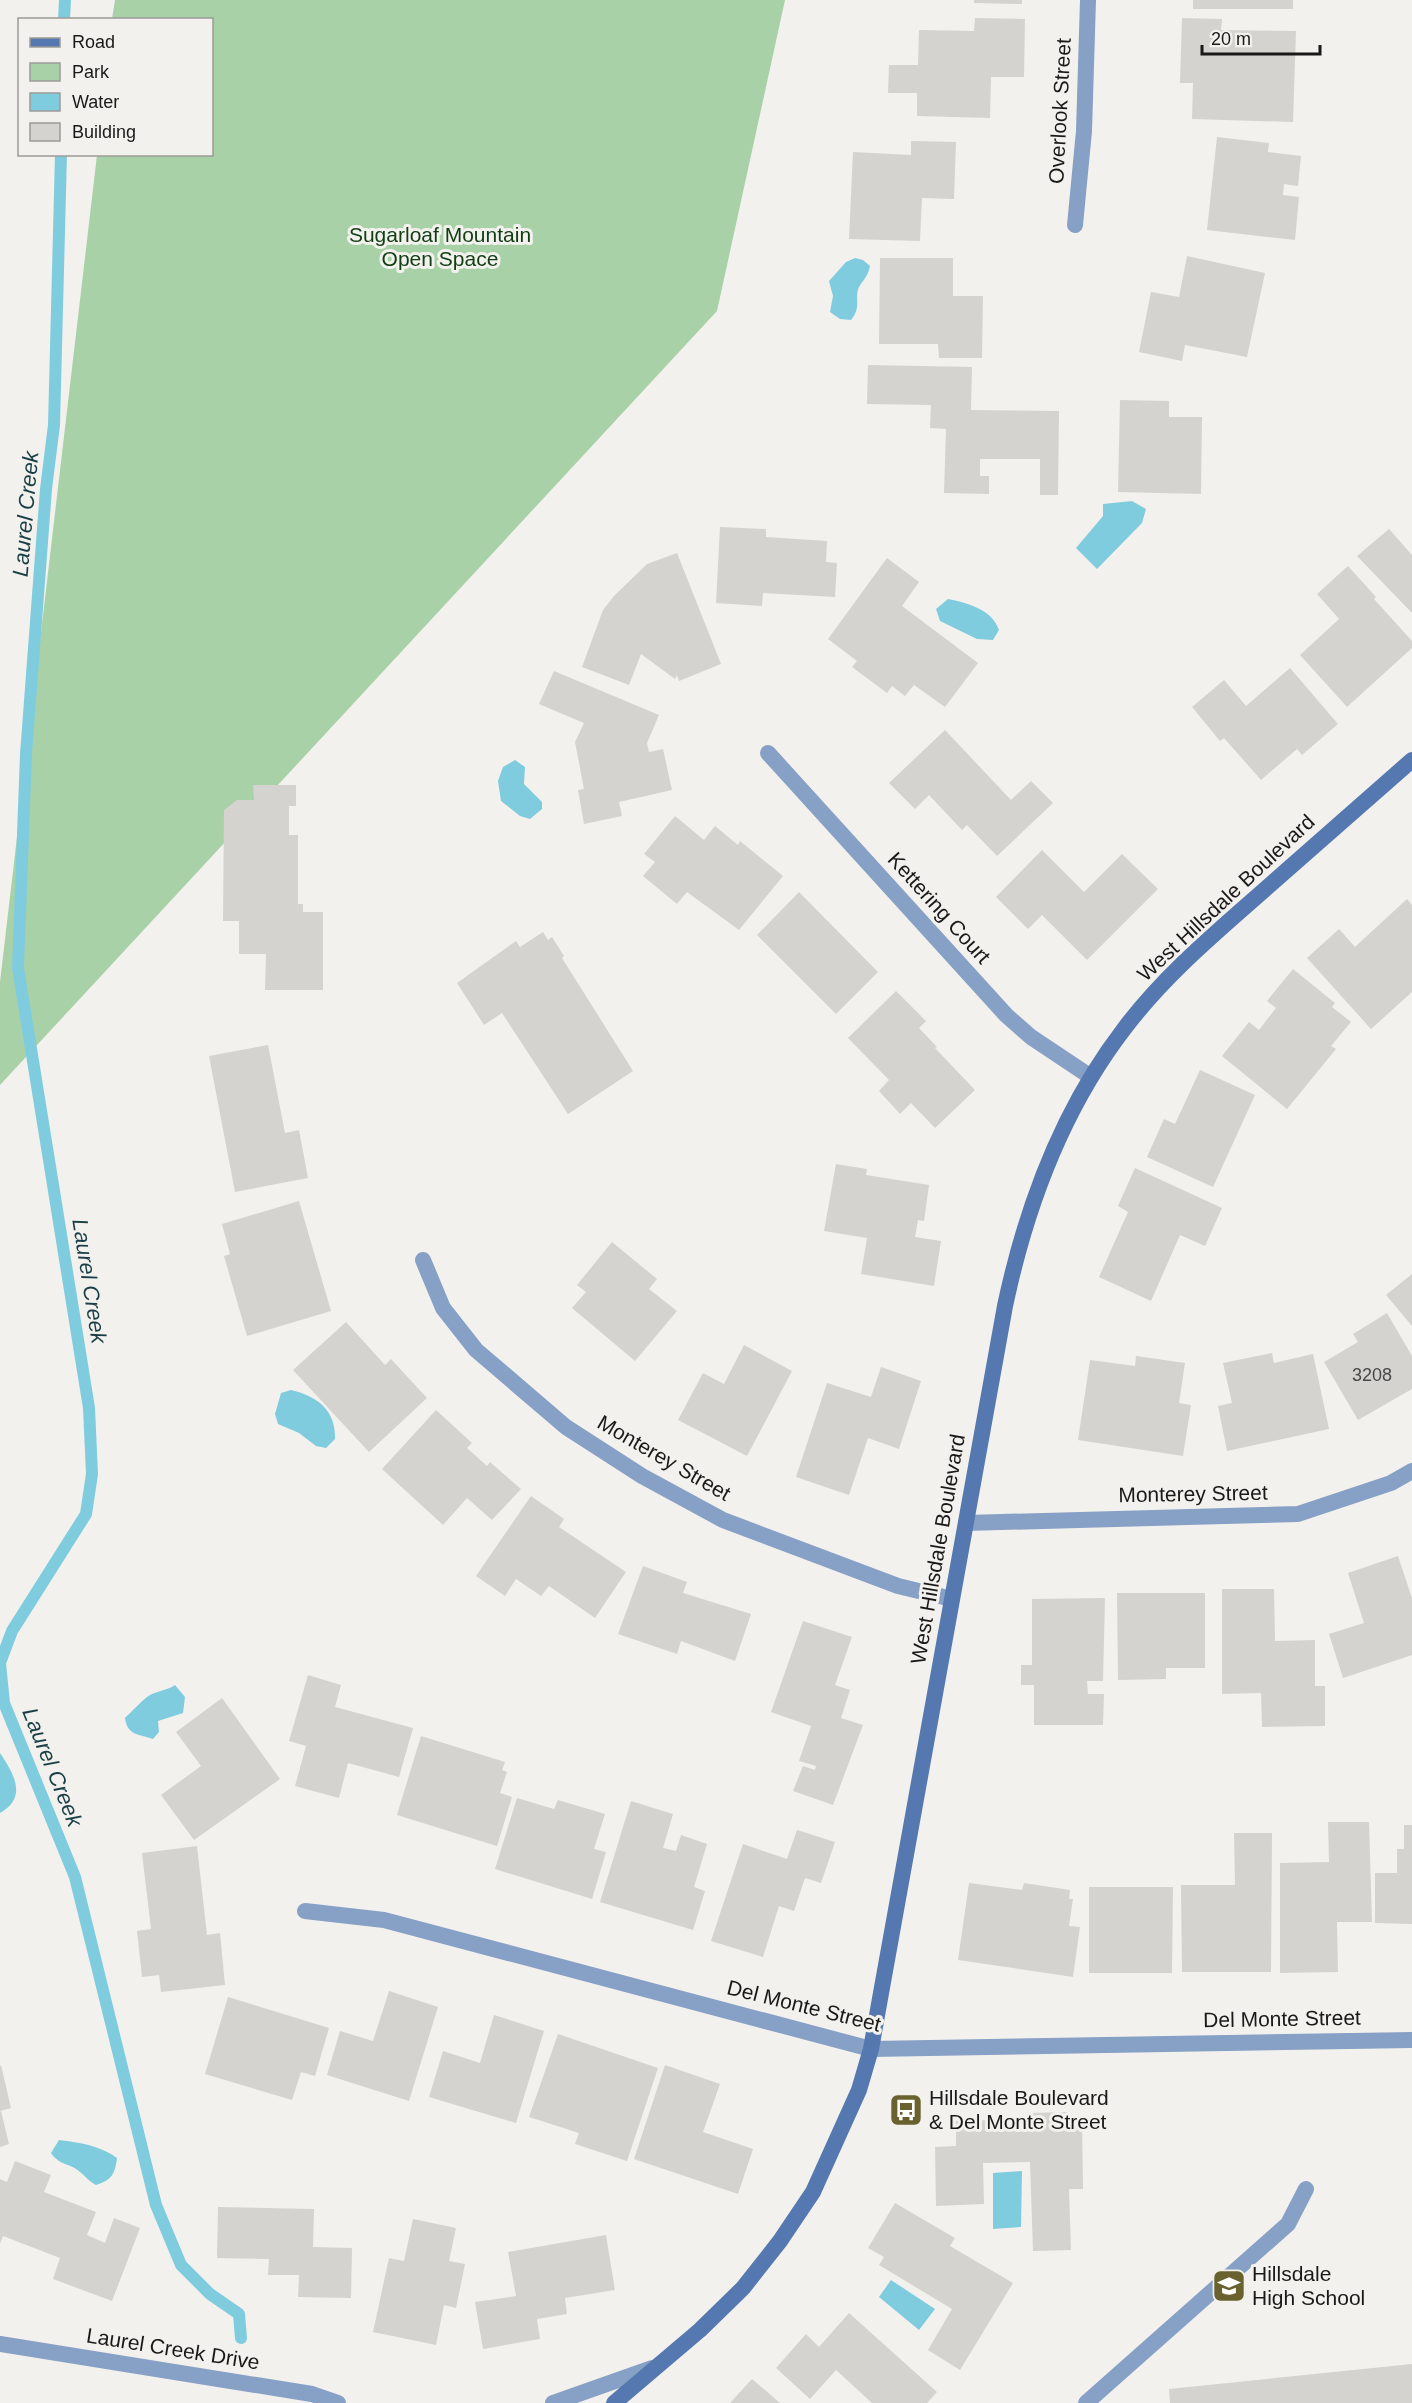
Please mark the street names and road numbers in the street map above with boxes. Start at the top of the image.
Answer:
street label: Overlook Street [1044,37,1075,184]
street label: West Hillsdale Boulevard [1133,810,1319,986]
street label: Kettering Court [884,847,995,968]
street label: Monterey Street [594,1410,735,1505]
street label: West Hillsdale Boulevard [906,1432,969,1666]
street label: Monterey Street [1118,1481,1268,1506]
street label: Del Monte Street [725,1975,884,2036]
street label: Del Monte Street [1203,2006,1361,2031]
street label: Laurel Creek Drive [85,2323,261,2374]

